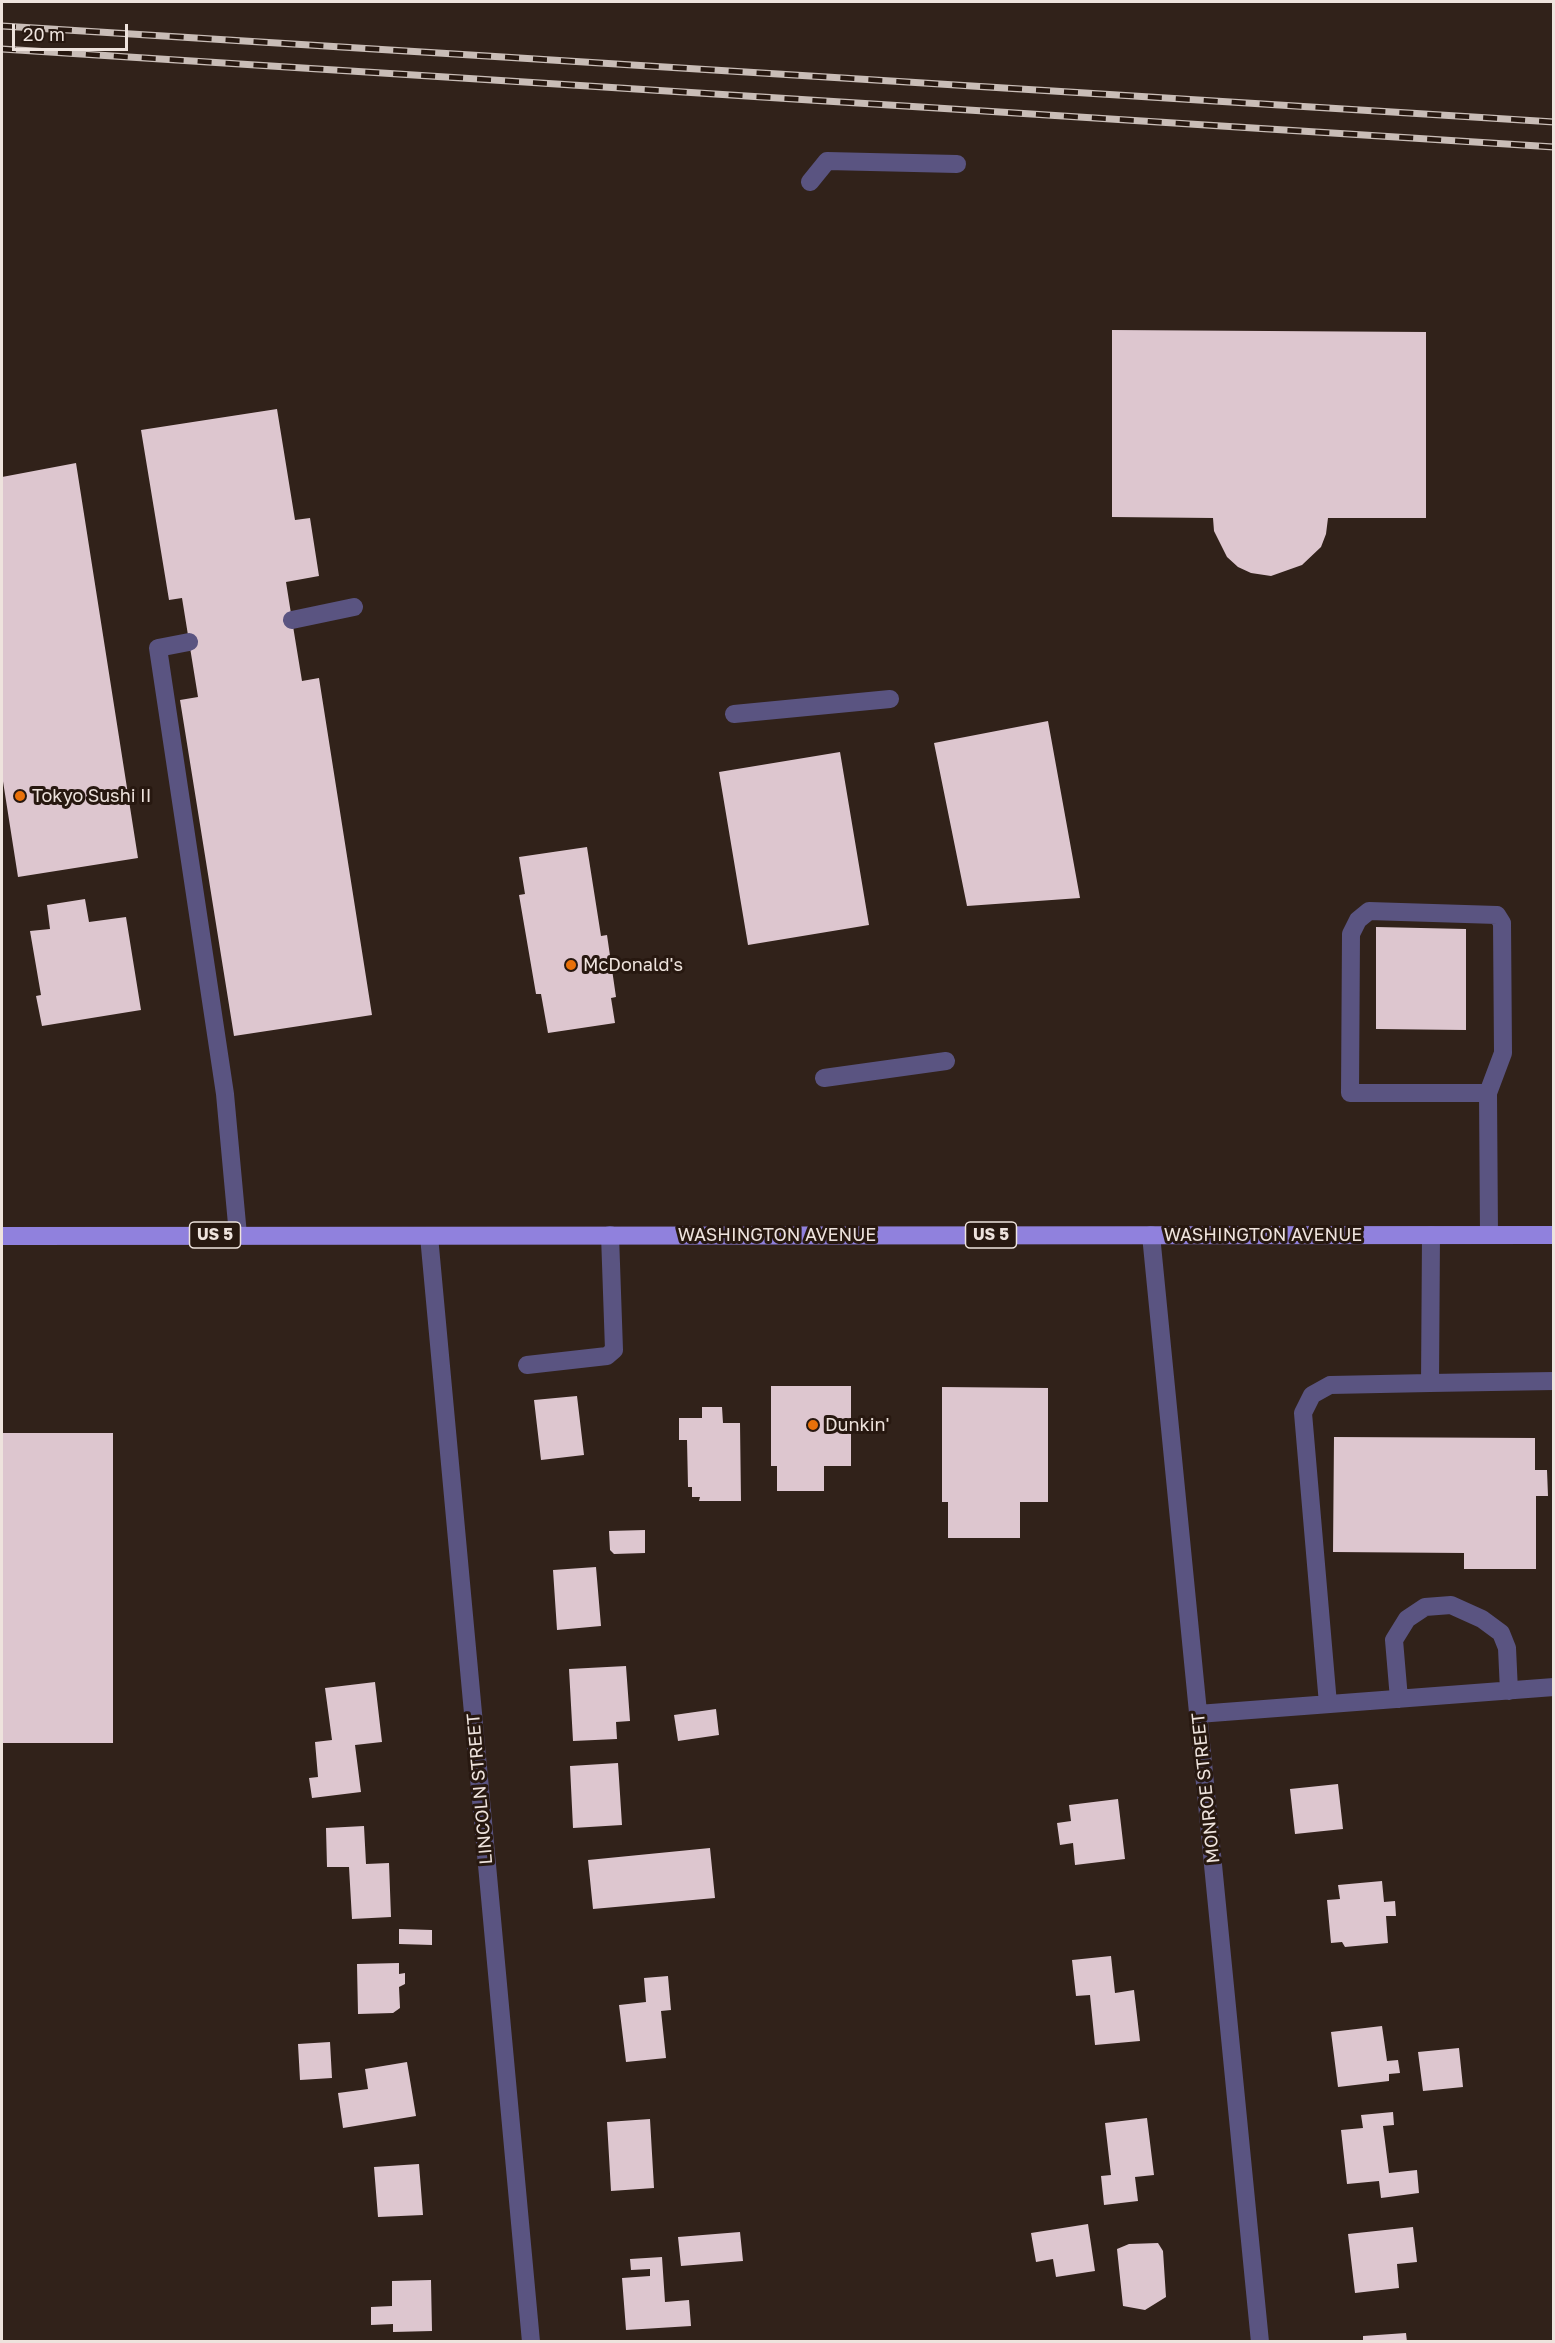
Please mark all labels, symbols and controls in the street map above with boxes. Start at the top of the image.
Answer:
scale bar [15,12,130,50]
text: 20 m [23,23,65,45]
place label: Tokyo Sushi II [32,785,151,807]
marker: Tokyo Sushi II [13,789,27,803]
place label: McDonald's [583,954,683,976]
marker: McDonald's [564,958,578,972]
road number: US 5 [190,1222,240,1248]
road number: US 5 [966,1222,1016,1248]
street label: WASHINGTON AVENUE [678,1224,876,1246]
street label: WASHINGTON AVENUE [1164,1224,1362,1246]
place label: Dunkin' [825,1414,889,1436]
marker: Dunkin' [806,1418,820,1432]
street label: MONROE STREET [1187,1712,1225,1864]
street label: LINCOLN STREET [463,1713,497,1865]

